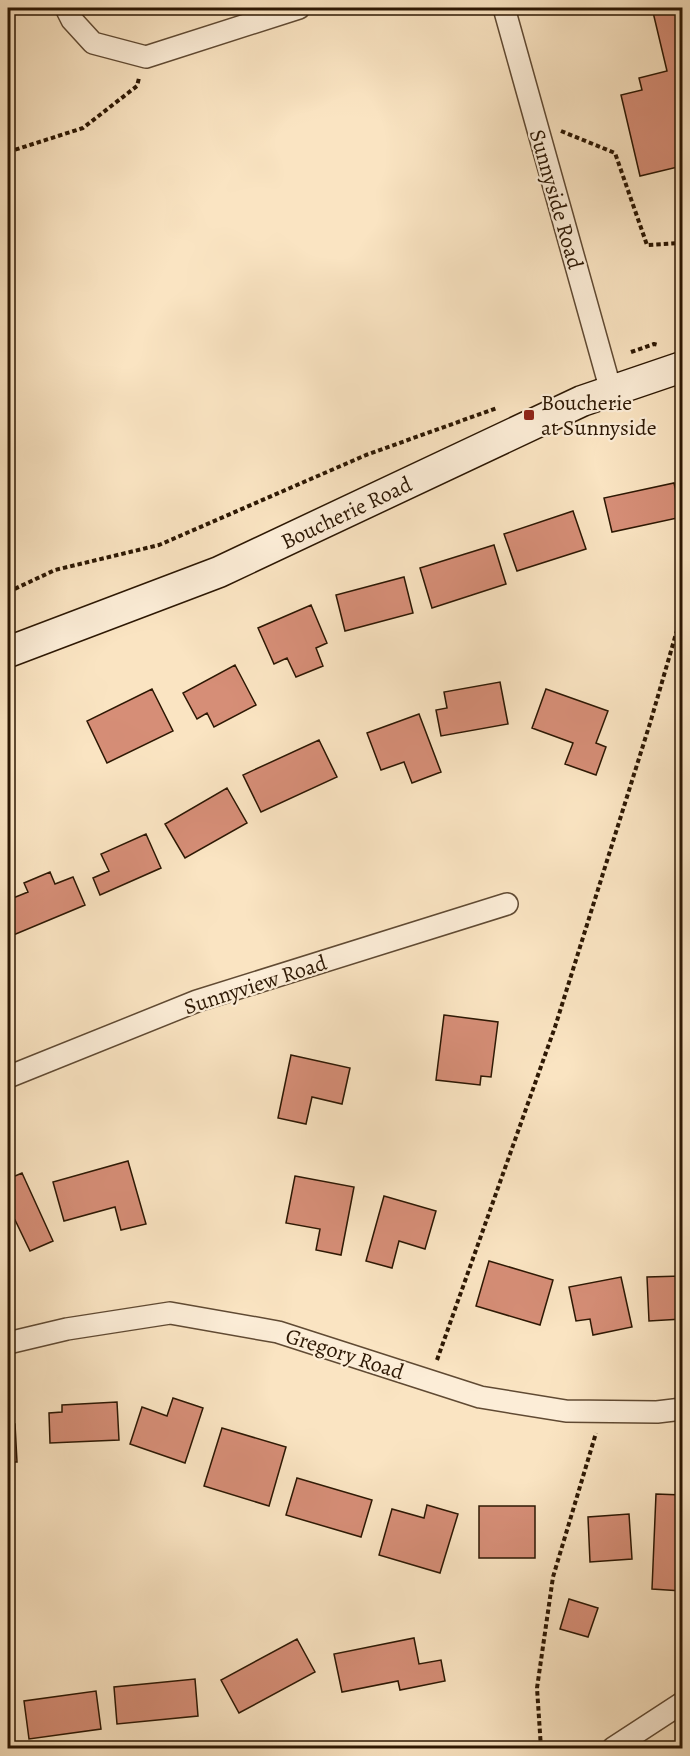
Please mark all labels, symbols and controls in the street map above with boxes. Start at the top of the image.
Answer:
street label: Sunnyside Road [522,126,590,273]
place label: Boucherie at Sunnyside [541,388,657,443]
marker: Boucherie at Sunnyside [522,408,536,422]
street label: Boucherie Road [276,469,417,557]
street label: Sunnyview Road [180,948,331,1022]
street label: Gregory Road [282,1321,408,1387]

